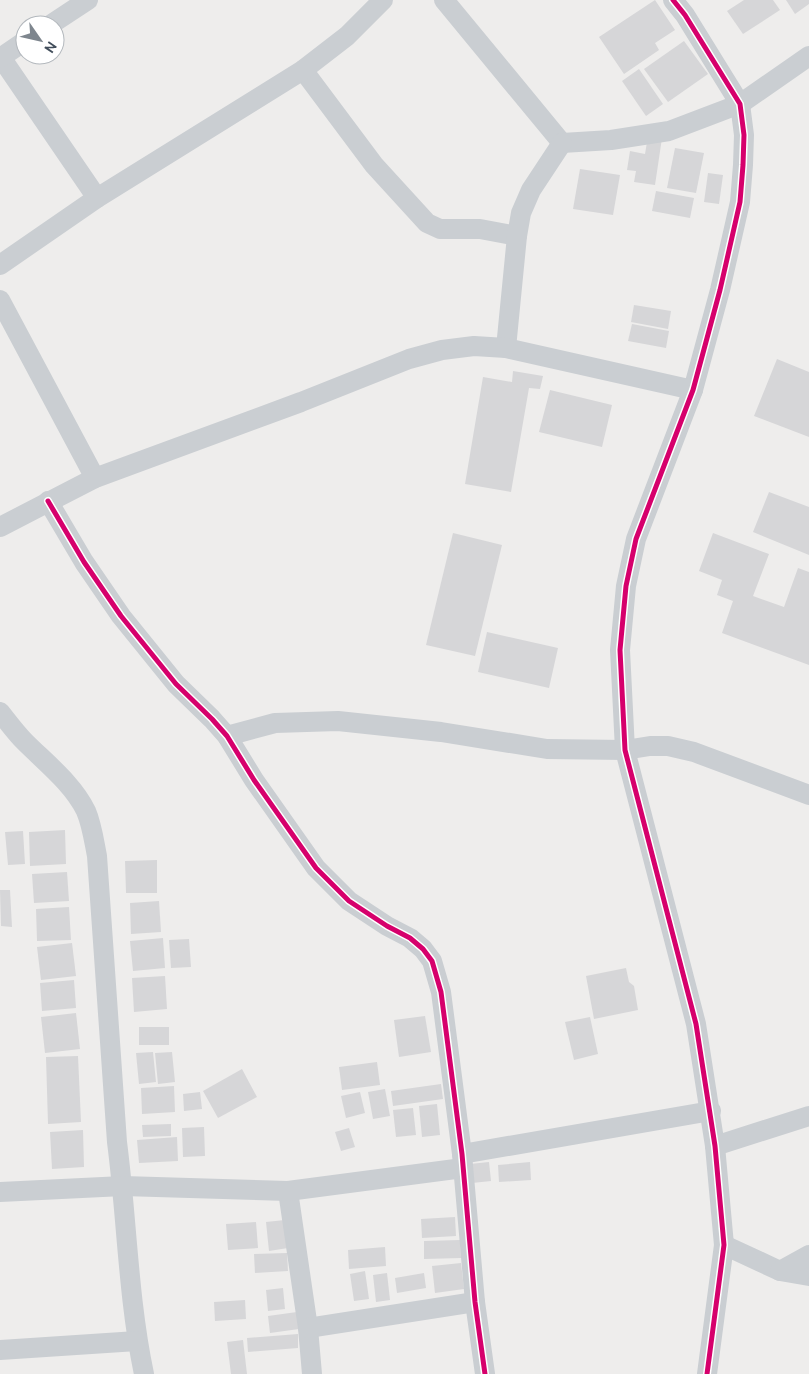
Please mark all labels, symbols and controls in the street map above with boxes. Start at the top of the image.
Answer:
north arrow [15,15,65,65]
text: N [41,38,60,56]

